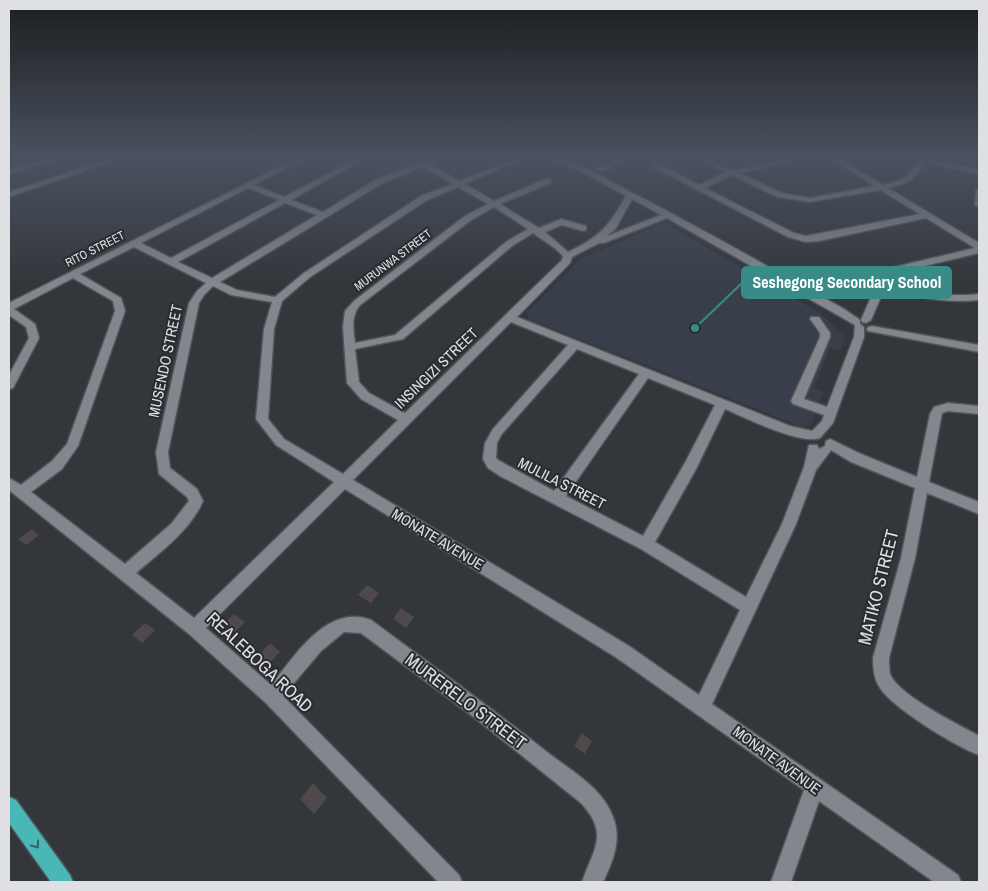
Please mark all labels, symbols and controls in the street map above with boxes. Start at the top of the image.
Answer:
street label: MURUNWA STREET [351,226,435,294]
street label: RITO STREET [62,227,128,271]
callout: Seshegong Secondary School [742,267,951,298]
text: Seshegong Secondary School [753,271,941,293]
street label: MUSENDO STREET [143,302,187,419]
street label: INSINGIZI STREET [390,322,483,413]
street label: MULILA STREET [515,452,610,514]
street label: MONATE AVENUE [388,503,488,575]
street label: MATIKO STREET [852,527,904,647]
street label: REALEBOGA ROAD [201,606,319,718]
street label: MURERELO STREET [400,647,532,755]
street label: MONATE AVENUE [729,721,825,799]
one-way arrow [30,839,39,848]

